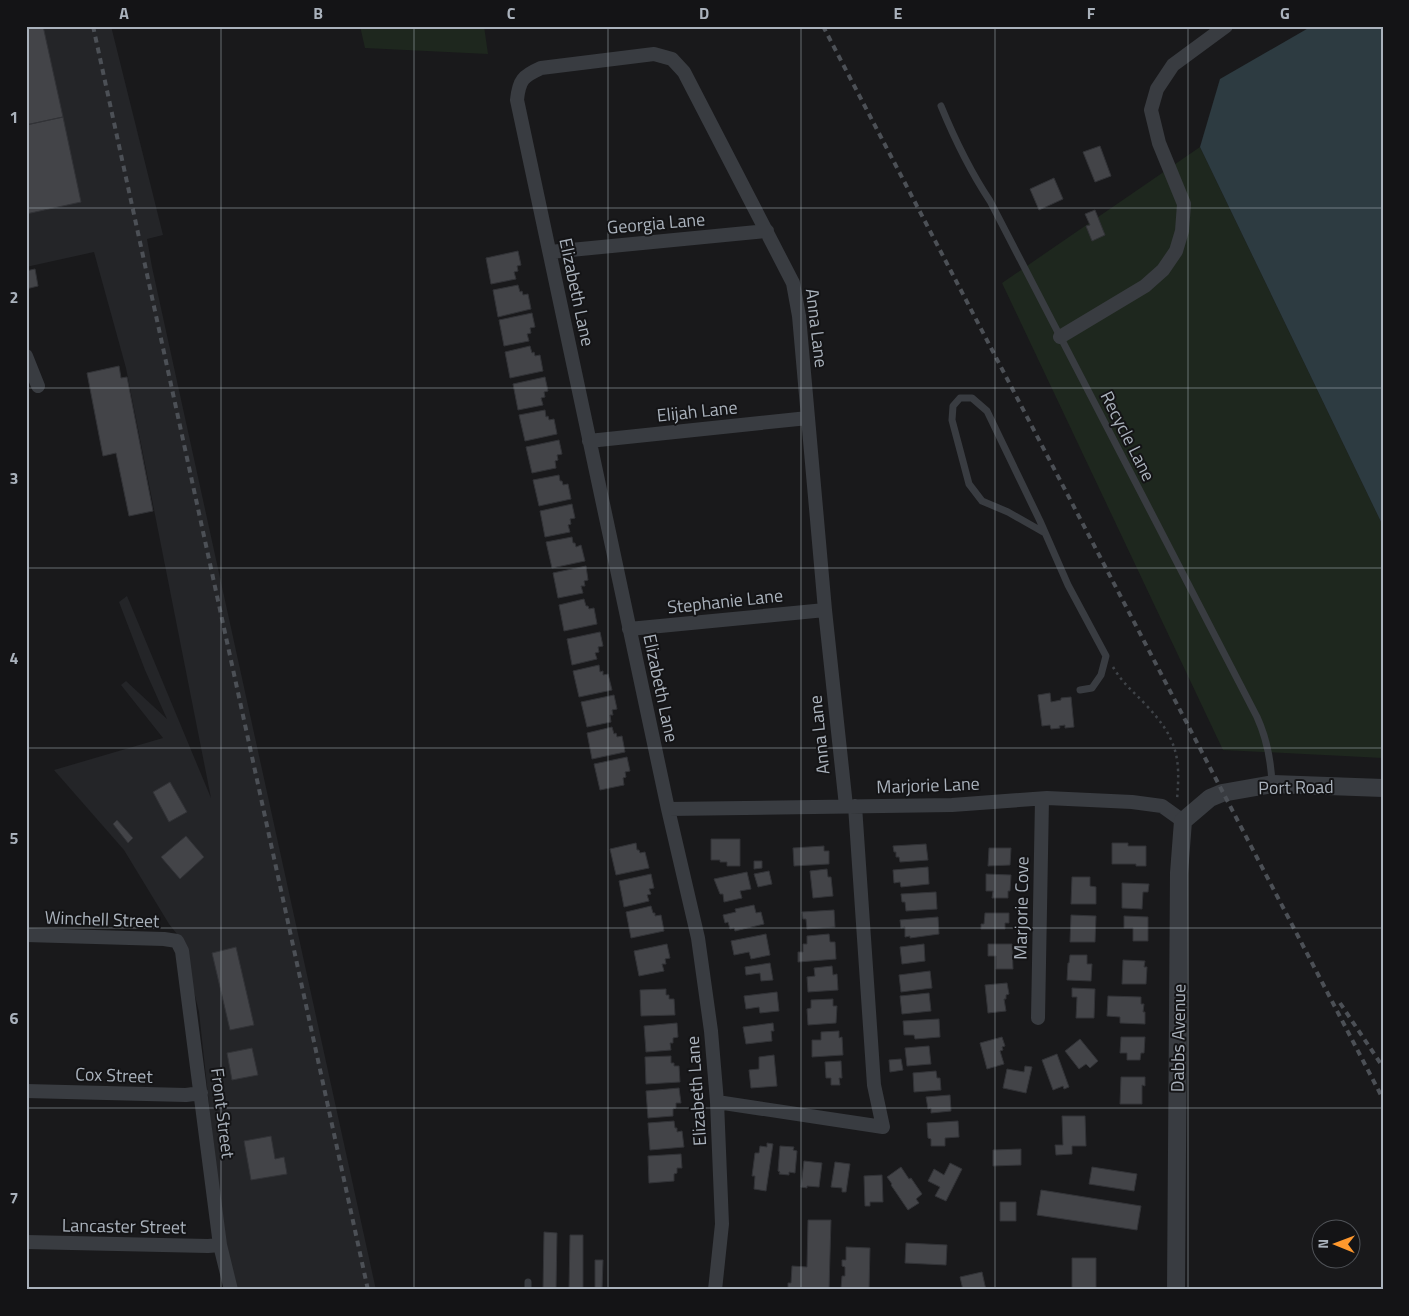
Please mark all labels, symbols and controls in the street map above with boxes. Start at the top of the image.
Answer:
text: A [119,1,129,25]
text: B [313,1,323,25]
text: C [507,1,516,25]
text: D [699,1,709,25]
text: E [894,1,903,25]
text: F [1087,1,1096,25]
text: G [1280,1,1290,25]
text: 1 [10,105,18,129]
street label: Georgia Lane [606,205,706,241]
street label: Elizabeth Lane [552,235,602,349]
text: 2 [10,285,18,309]
street label: Anna Lane [799,287,835,369]
street label: Recycle Lane [1094,386,1162,486]
street label: Elijah Lane [655,393,739,429]
text: 3 [10,466,18,490]
street label: Stephanie Lane [666,581,784,621]
street label: Elizabeth Lane [636,631,686,745]
text: 4 [10,646,19,670]
street label: Anna Lane [801,694,837,776]
street label: Marjorie Lane [876,770,980,800]
street label: Port Road [1258,773,1334,801]
text: 5 [10,826,19,850]
street label: Marjorie Cove [1007,856,1035,960]
street label: Winchell Street [44,904,161,935]
street label: Dabbs Avenue [1164,984,1192,1092]
text: 6 [10,1006,19,1030]
street label: Elizabeth Lane [679,1035,713,1147]
street label: Cox Street [75,1060,154,1090]
street label: Front Street [204,1066,242,1160]
text: 7 [10,1186,18,1210]
street label: Lancaster Street [62,1211,187,1241]
north arrow [1312,1218,1362,1268]
text: N [1312,1239,1333,1249]

